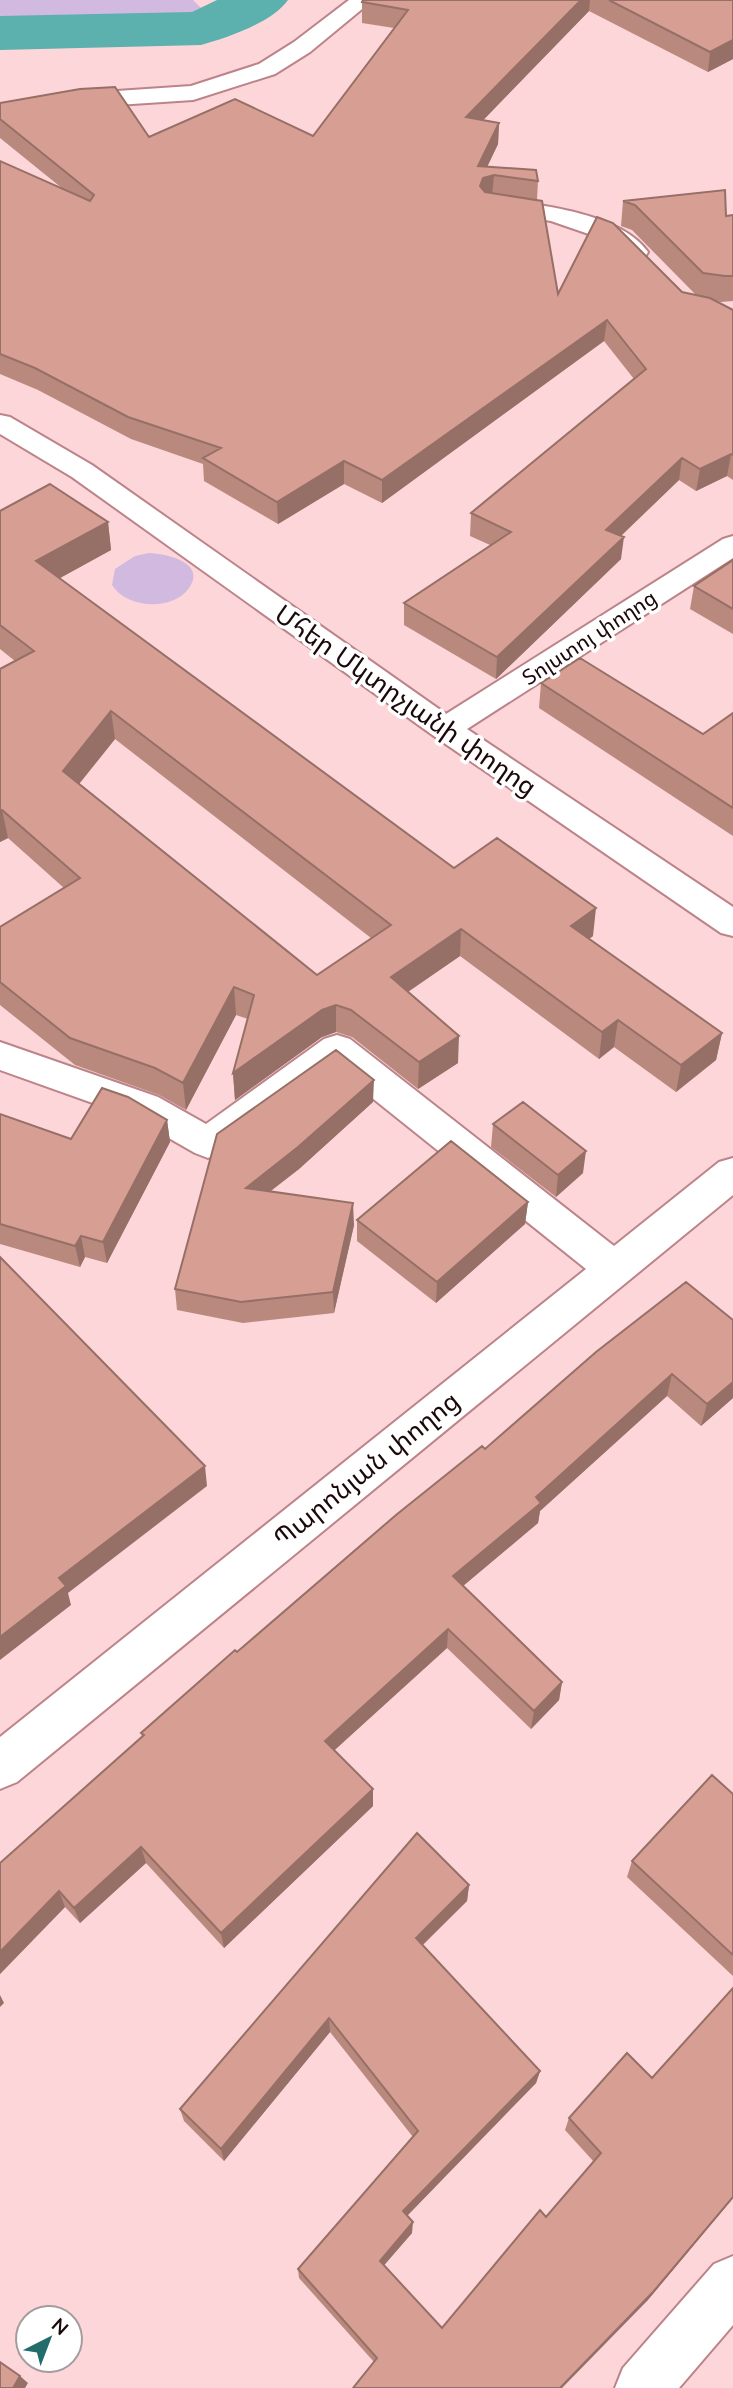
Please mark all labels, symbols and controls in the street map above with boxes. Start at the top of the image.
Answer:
street label: Տոլստոյ փողոց [517,584,661,690]
street label: Մհեր Մկտրչյանի փողոց [269,597,543,803]
street label: Պարոնյան փողոց [266,1384,466,1554]
north arrow [14,2304,84,2374]
text: N [47,2313,74,2340]

